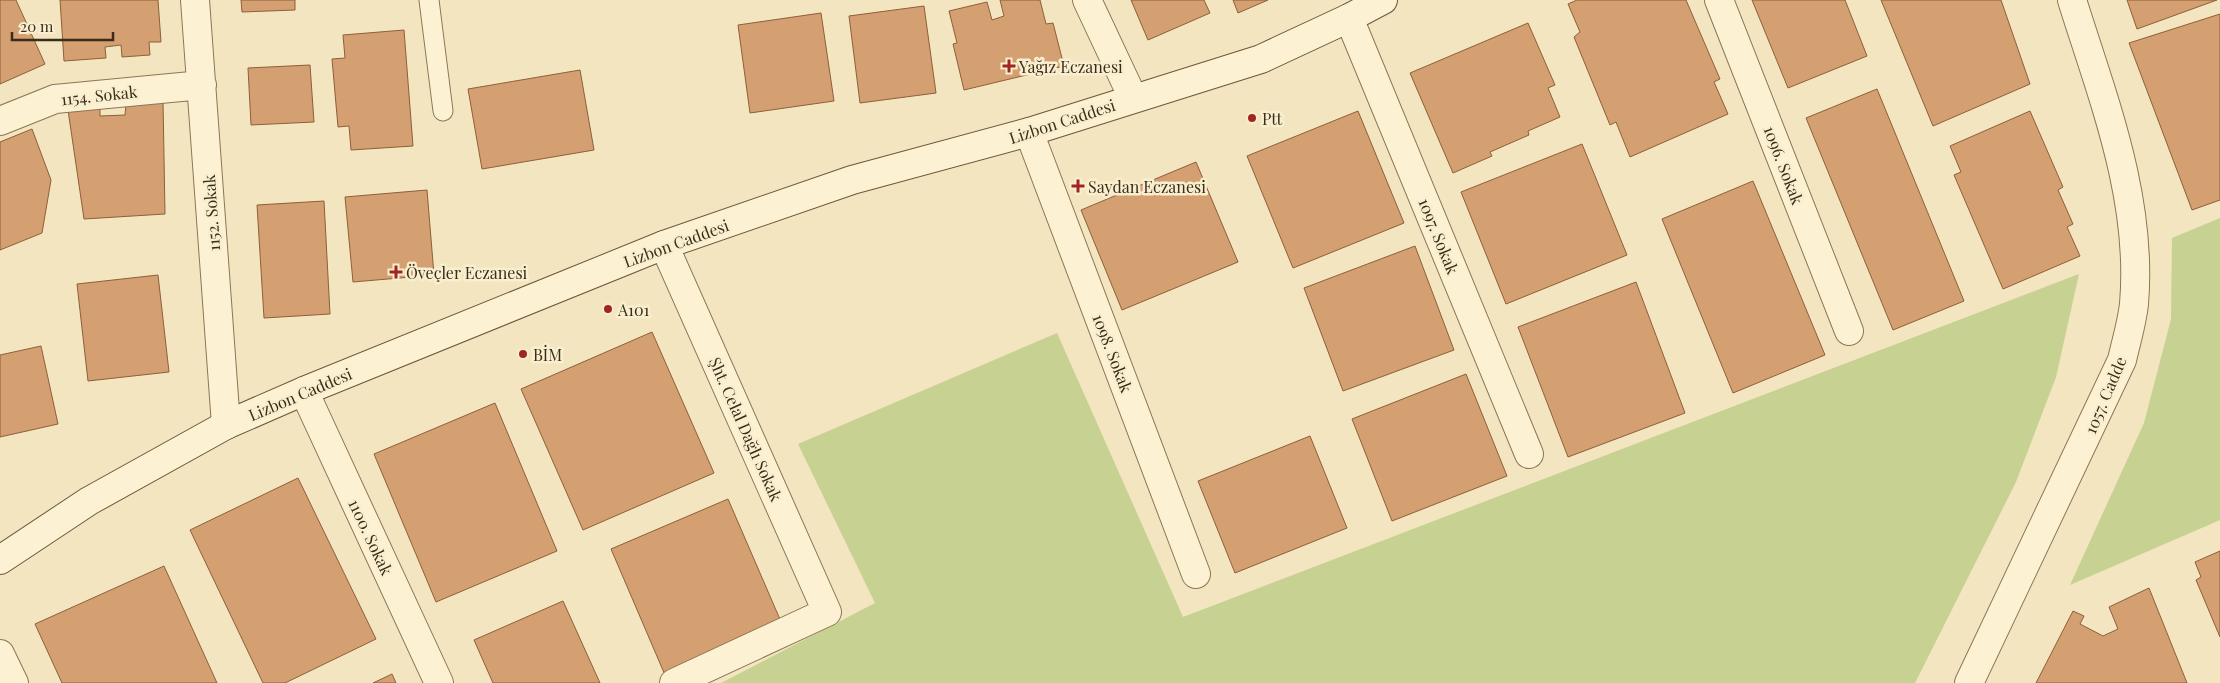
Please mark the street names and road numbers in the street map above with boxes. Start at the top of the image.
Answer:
street label: 1154. Sokak [60,81,139,109]
street label: Lizbon Caddesi [1006,94,1118,148]
street label: 1096. Sokak [1759,123,1809,208]
street label: 1152. Sokak [198,174,224,252]
street label: 1097. Sokak [1414,195,1464,277]
street label: Lizbon Caddesi [620,214,732,272]
street label: 1098. Sokak [1088,311,1138,396]
street label: 1057. Cadde [2079,353,2131,437]
street label: Şht. Celal Dağlı Sokak [705,354,787,505]
street label: Lizbon Caddesi [245,363,355,425]
street label: 1100. Sokak [344,496,398,579]

